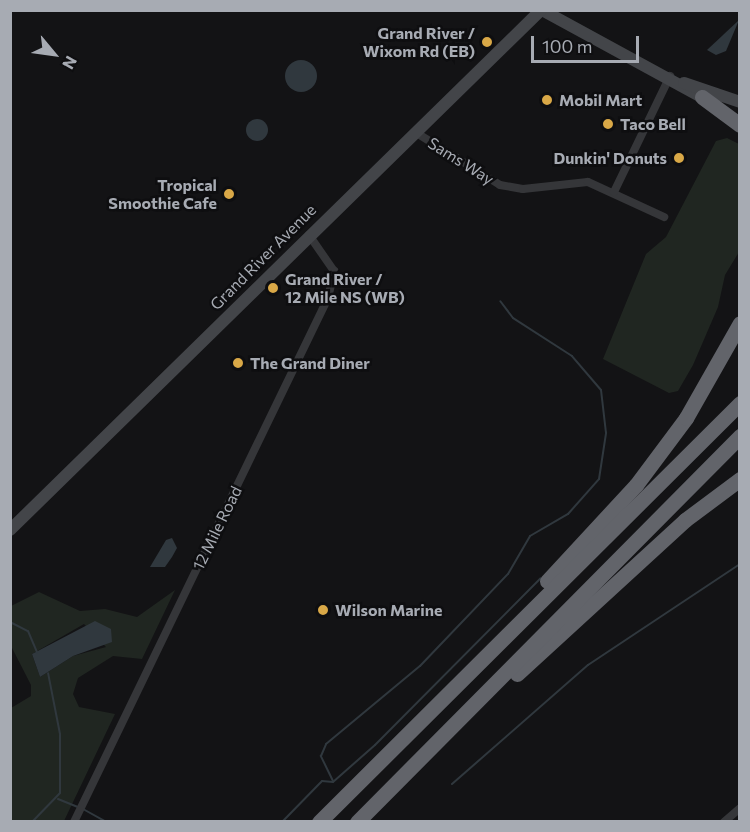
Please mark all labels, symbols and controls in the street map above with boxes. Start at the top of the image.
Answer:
place label: Grand River / Wixom Rd (EB) [363,23,475,61]
north arrow [24,24,84,84]
scale bar [534,24,642,62]
marker: Grand River / Wixom Rd (EB) [480,35,494,49]
text: 100 m [542,35,592,57]
text: N [59,53,81,73]
place label: Mobil Mart [559,90,642,110]
marker: Mobil Mart [540,93,554,107]
place label: Taco Bell [620,114,686,134]
marker: Taco Bell [601,117,615,131]
street label: Sams Way [425,133,497,189]
place label: Dunkin' Donuts [553,148,667,168]
marker: Dunkin' Donuts [672,151,686,165]
place label: Tropical Smoothie Cafe [108,175,217,213]
marker: Tropical Smoothie Cafe [222,187,236,201]
street label: Grand River Avenue [206,200,320,314]
place label: Grand River / 12 Mile NS (WB) [285,269,405,307]
marker: Grand River / 12 Mile NS (WB) [266,281,280,295]
place label: The Grand Diner [250,353,370,373]
marker: The Grand Diner [231,356,245,370]
street label: 12 Mile Road [188,483,246,573]
place label: Wilson Marine [335,600,442,620]
marker: Wilson Marine [316,603,330,617]

